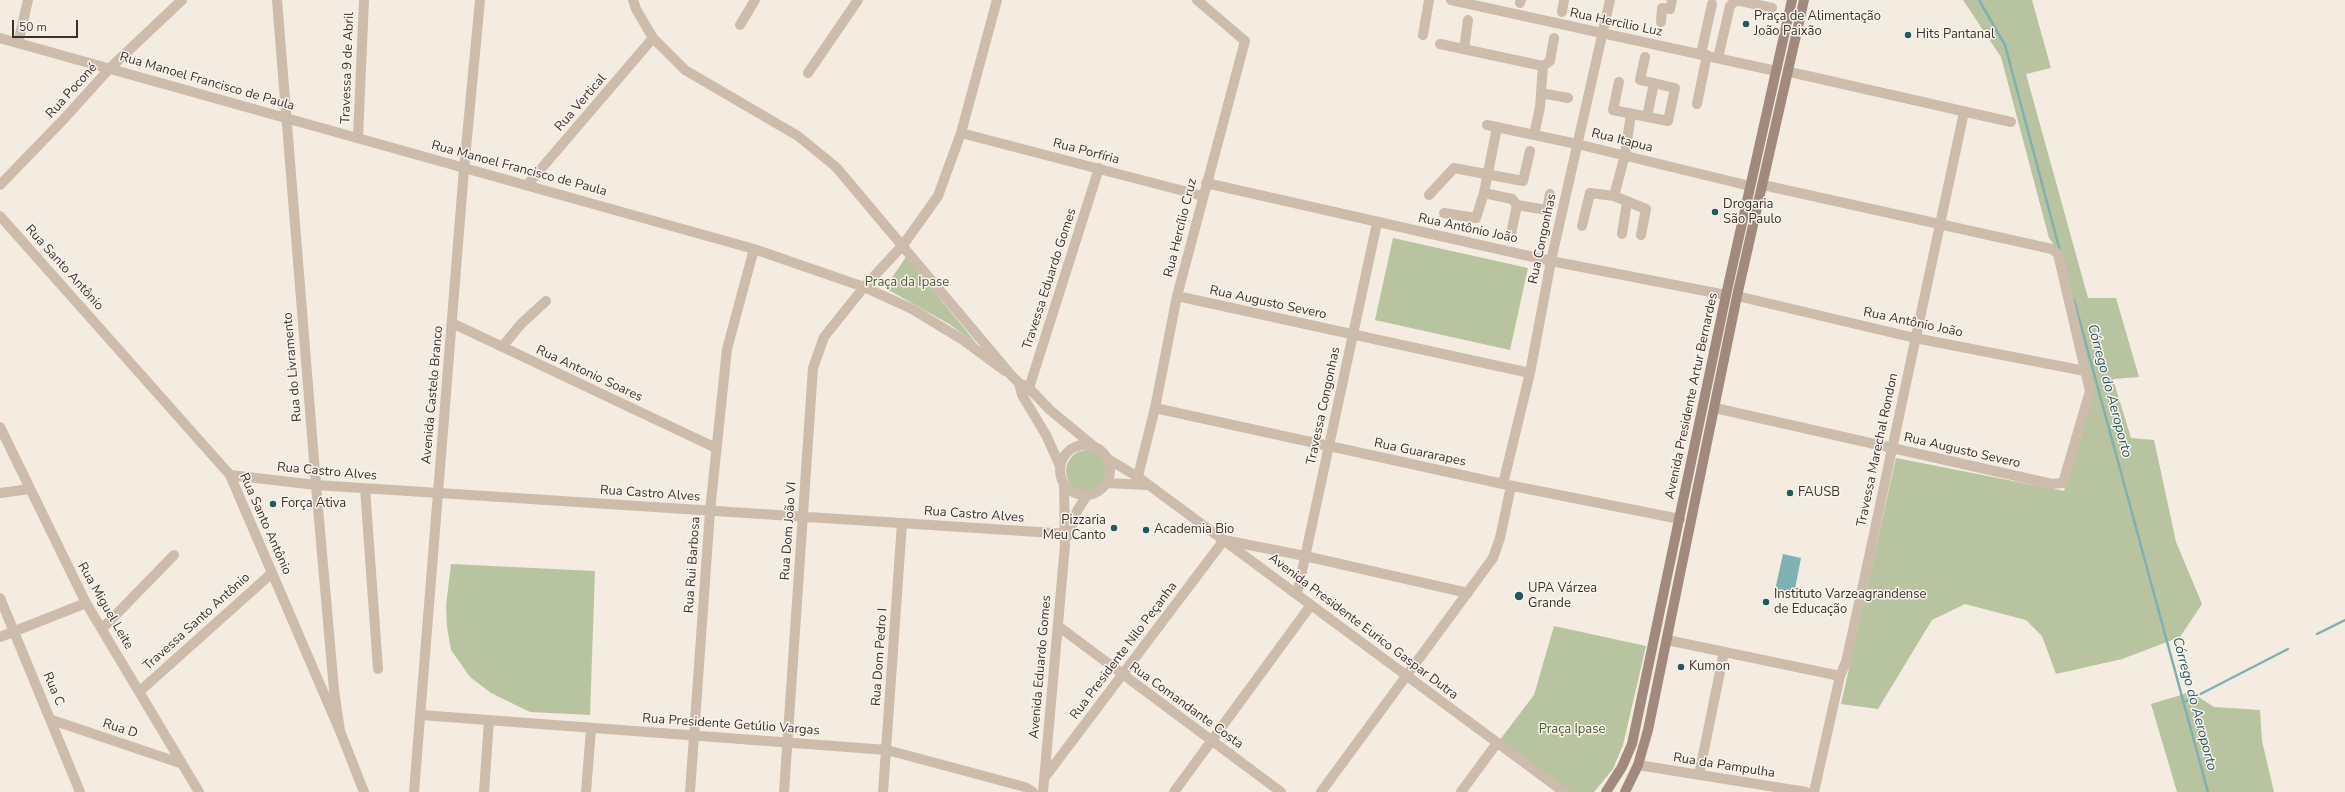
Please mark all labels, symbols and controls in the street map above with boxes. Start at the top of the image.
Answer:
street label: Rua Hercilio Luz [1568,6,1664,40]
place label: Praça de Alimentação João Paixão [1754,9,1881,40]
scale bar [14,12,80,38]
street label: Travessa 9 de Abril [338,12,358,124]
text: 50 m [19,19,47,35]
marker: Praça de Alimentação João Paixão [1741,19,1751,29]
place label: Hits Pantanal [1916,27,1995,43]
marker: Hits Pantanal [1903,30,1913,40]
street label: Rua Manoel Francisco de Paula [118,50,296,114]
street label: Rua Poconé [43,60,101,122]
street label: Rua Vertical [552,71,610,135]
street label: Rua Itapua [1590,126,1654,156]
street label: Rua Porfíria [1051,136,1121,168]
street label: Rua Manoel Francisco de Paula [429,138,609,200]
street label: Rua Hercílio Cruz [1161,177,1201,279]
street label: Rua Congonhas [1526,192,1560,286]
place label: Drogaria São Paulo [1723,197,1782,228]
street label: Travessa Eduardo Gomes [1020,206,1080,352]
marker: Drogaria São Paulo [1710,207,1720,217]
street label: Rua Antônio João [1417,211,1519,247]
street label: Rua Santo Antônio [21,222,107,314]
park label: Praça da Ipase [865,275,949,291]
street label: Rua Augusto Severo [1208,283,1328,323]
street label: Avenida Presidente Artur Bernardes [1662,291,1722,501]
street label: Rua Antônio João [1862,305,1964,341]
street label: Rua do Livramento [280,312,306,422]
water label: Córrego do Aeroporto [2083,322,2135,460]
street label: Avenida Castelo Branco [419,325,447,465]
street label: Rua Antonio Soares [533,342,645,406]
street label: Travessa Congonhas [1304,346,1344,466]
street label: Travessa Marechal Rondon [1854,372,1902,528]
street label: Rua Augusto Severo [1902,430,2022,472]
street label: Rua Guararapes [1373,436,1467,470]
street label: Rua Castro Alves [276,460,378,484]
street label: Rua Santo Antônio [236,471,294,577]
street label: Rua Dom João VI [778,481,800,581]
street label: Rua Castro Alves [599,483,701,505]
place label: FAUSB [1798,485,1840,501]
marker: FAUSB [1785,488,1795,498]
place label: Força Ativa [281,496,346,512]
marker: Força Ativa [268,499,278,509]
street label: Rua Castro Alves [923,504,1025,526]
place label: Pizzaria Meu Canto [1043,513,1106,544]
street label: Rua Rui Barbosa [682,516,704,614]
place label: Academia Bio [1154,522,1234,538]
marker: Pizzaria Meu Canto [1109,523,1119,533]
marker: Academia Bio [1141,525,1151,535]
street label: Avenida Presidente Eurico Gaspar Dutra [1265,551,1461,703]
street label: Rua Miguel Leite [74,560,136,652]
street label: Travessa Santo Antônio [140,570,254,674]
street label: Rua Presidente Nilo Peçanha [1067,579,1181,723]
place label: UPA Várzea Grande [1528,581,1597,612]
place label: Instituto Varzeagrandense de Educação [1774,587,1926,618]
marker: UPA Várzea Grande [1513,590,1525,602]
street label: Avenida Eduardo Gomes [1027,595,1055,739]
marker: Instituto Varzeagrandense de Educação [1761,597,1771,607]
street label: Rua Dom Pedro I [869,607,891,707]
water label: Córrego do Aeroporto [2168,635,2220,773]
street label: Rua Comandante Costa [1126,659,1246,753]
place label: Kumon [1689,659,1730,675]
marker: Kumon [1676,662,1686,672]
street label: Rua C [39,670,67,708]
street label: Rua Presidente Getúlio Vargas [642,711,820,739]
street label: Rua D [101,716,139,742]
park label: Praça Ipase [1539,722,1605,738]
street label: Rua da Pampulha [1672,750,1776,782]

